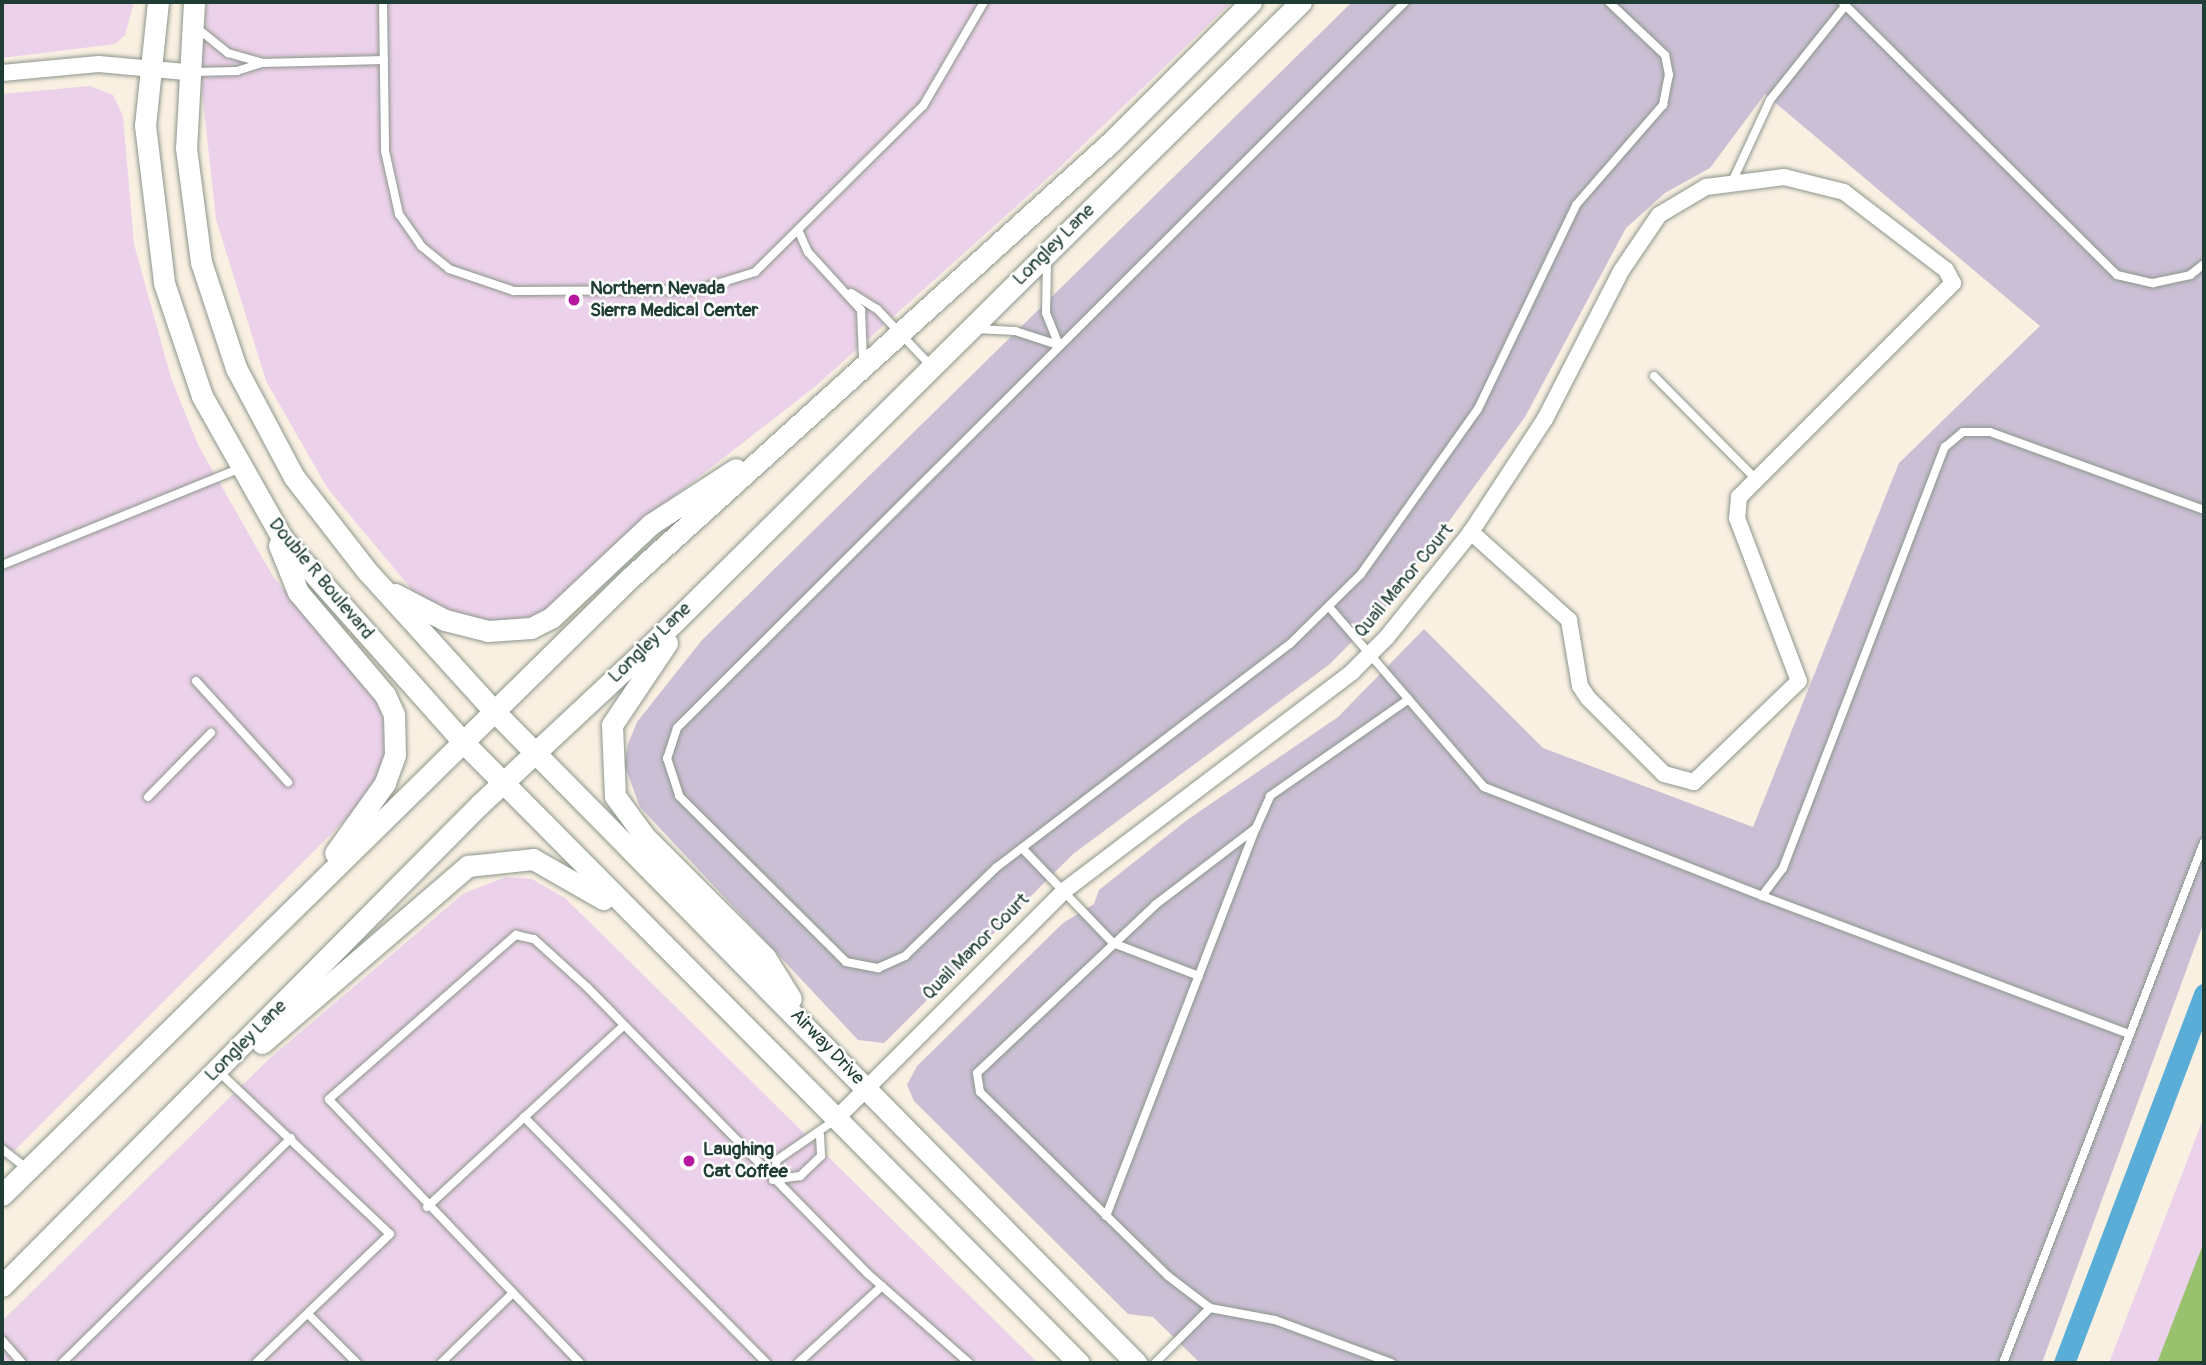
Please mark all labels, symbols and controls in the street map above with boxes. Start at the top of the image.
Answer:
street label: Longley Lane [1008,199,1100,291]
place label: Northern Nevada Sierra Medical Center [590,278,758,322]
marker: Northern Nevada Sierra Medical Center [564,290,584,310]
street label: Double R Boulevard [264,514,378,644]
street label: Quail Manor Court [1350,519,1458,643]
street label: Longley Lane [604,598,696,688]
street label: Quail Manor Court [918,889,1034,1005]
street label: Longley Lane [200,995,292,1087]
street label: Airway Drive [785,1004,869,1090]
place label: Laughing Cat Coffee [703,1139,788,1183]
marker: Laughing Cat Coffee [681,1153,697,1169]

